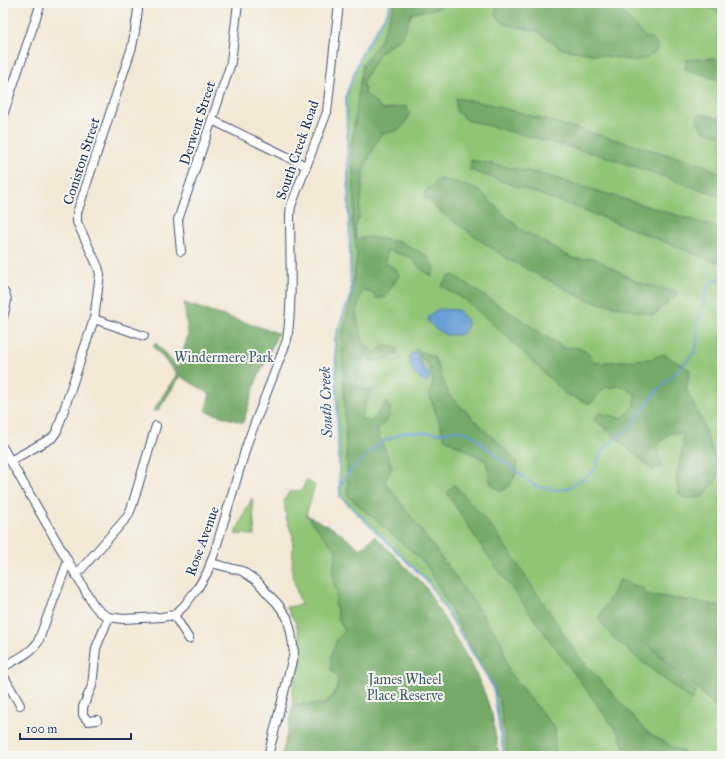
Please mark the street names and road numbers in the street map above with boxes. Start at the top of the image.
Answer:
street label: Derwent Street [176,79,219,167]
street label: South Creek Road [272,98,322,202]
street label: Coniston Street [59,115,104,207]
street label: Rose Avenue [182,504,223,578]

